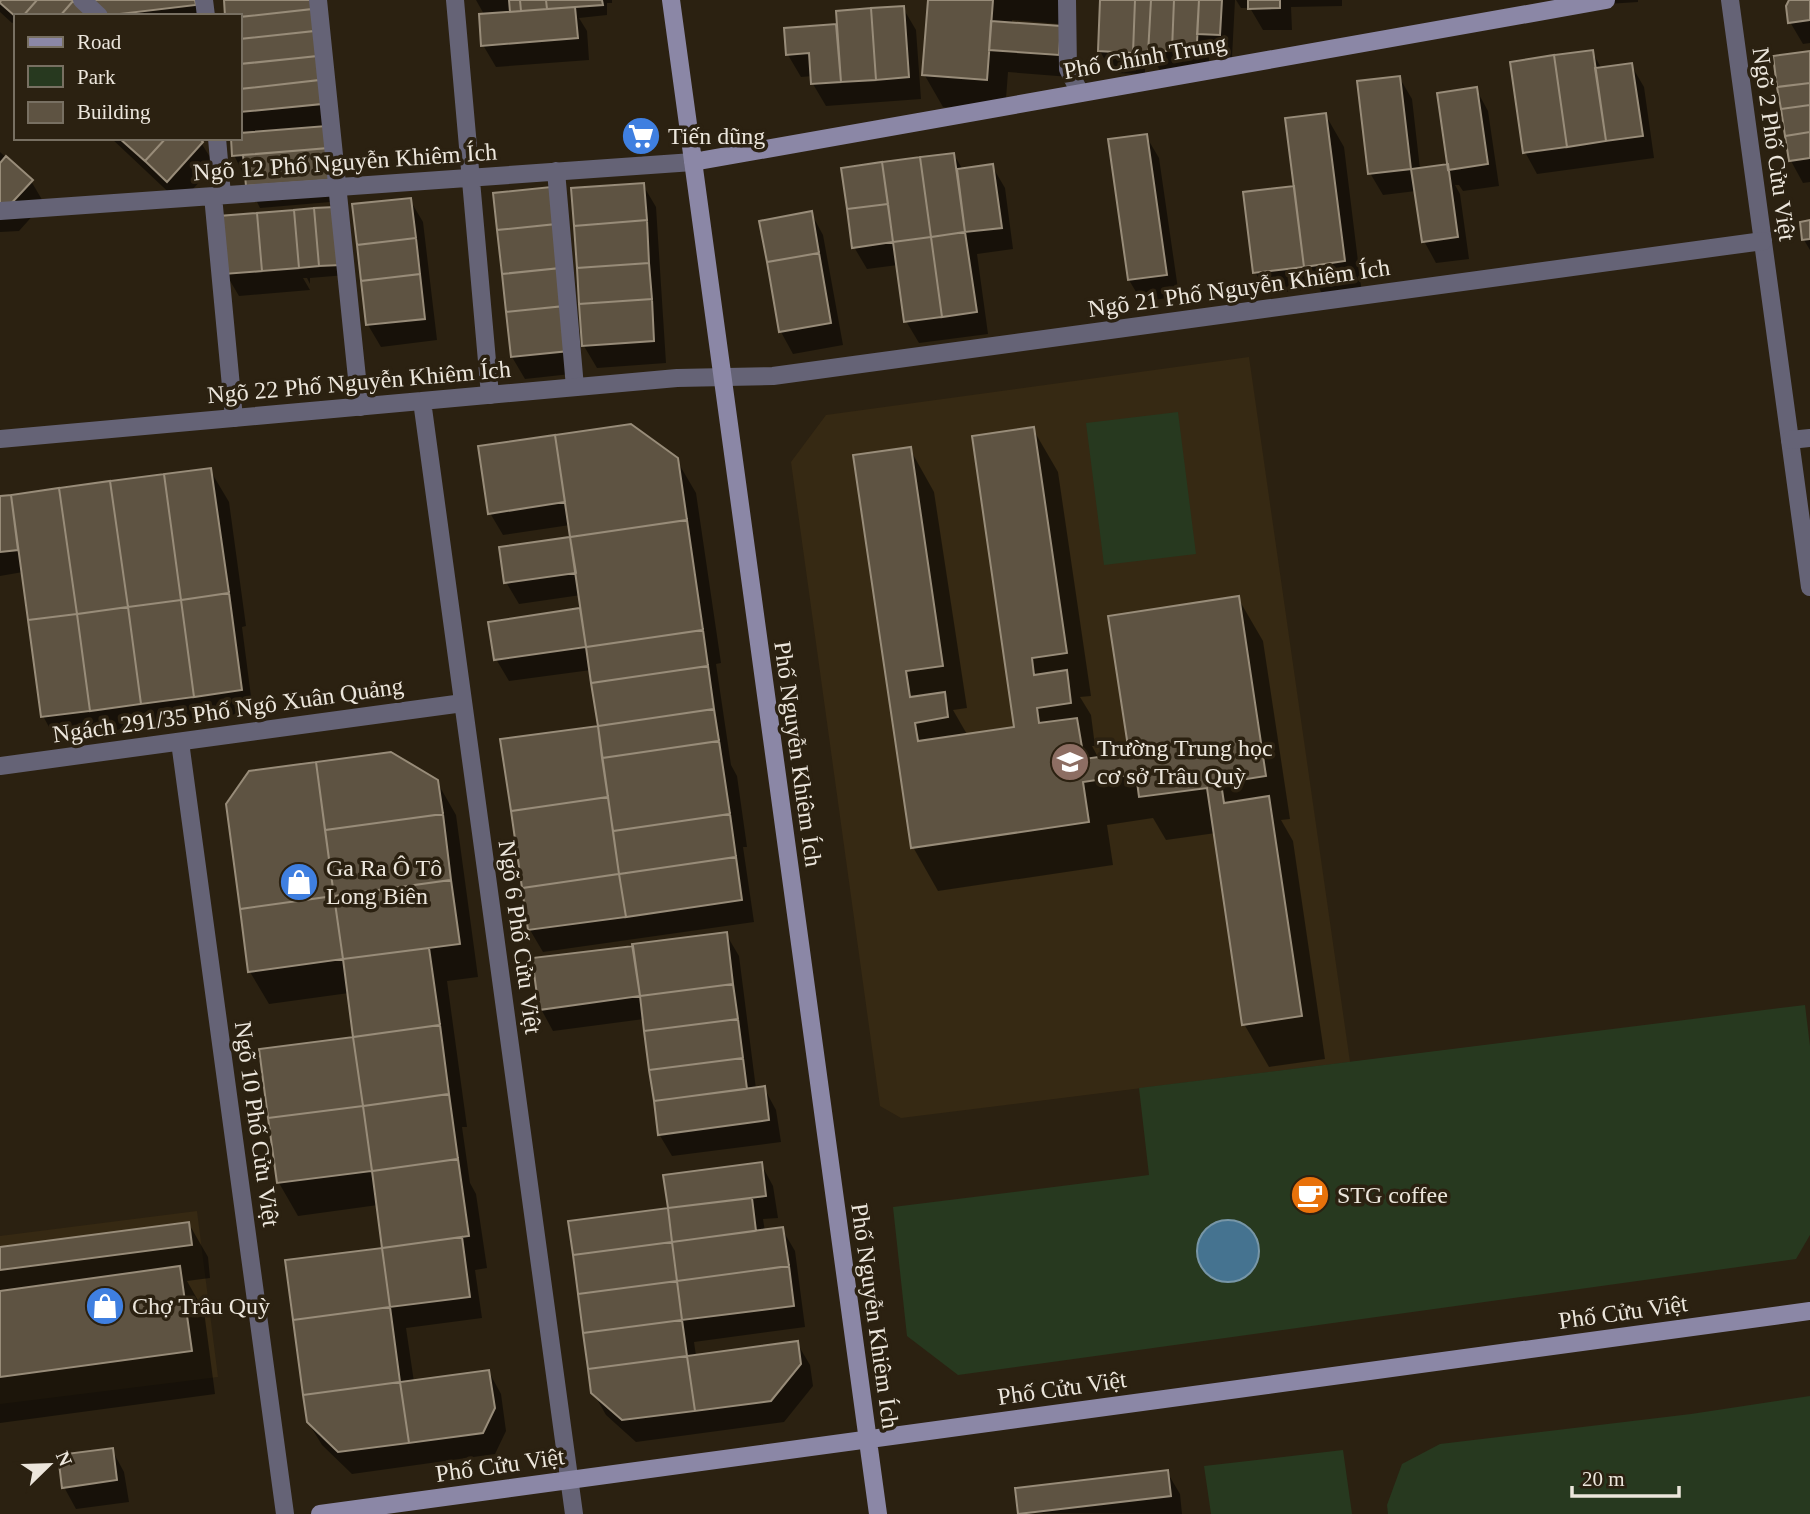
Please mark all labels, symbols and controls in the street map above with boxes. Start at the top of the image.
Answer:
legend [14,14,242,140]
text: Road [77,30,122,54]
street label: Phố Chính Trung [1061,30,1229,84]
street label: Ngõ 2 Phố Cửu Việt [1748,46,1800,243]
text: Park [77,65,116,89]
text: Building [77,100,151,124]
supermarket icon: Tiến dũng [620,115,662,157]
place label: Tiến dũng [668,123,765,149]
street label: Ngõ 12 Phố Nguyễn Khiêm Ích [192,138,498,186]
street label: Ngõ 21 Phố Nguyễn Khiêm Ích [1086,254,1392,322]
street label: Ngõ 22 Phố Nguyễn Khiêm Ích [206,356,512,408]
street label: Phố Nguyễn Khiêm Ích [769,640,827,868]
street label: Ngách 291/35 Phố Ngô Xuân Quảng [51,672,405,748]
place label: Trường Trung học cơ sở Trâu Quỳ [1097,735,1273,789]
school or university icon: Trường Trung học cơ sở Trâu Quỳ [1049,741,1091,783]
street label: Ngõ 6 Phố Cửu Việt [494,839,546,1036]
place label: Ga Ra Ô Tô Long Biên [326,855,442,909]
shop icon: Ga Ra Ô Tô Long Biên [278,861,320,903]
street label: Ngõ 10 Phố Cửu Việt [230,1020,284,1229]
cafe icon: STG coffee [1289,1174,1331,1216]
place label: STG coffee [1337,1182,1448,1208]
street label: Phố Nguyễn Khiêm Ích [846,1202,904,1430]
shop icon: Chợ Trâu Quỳ [84,1285,126,1327]
street label: Phố Cửu Việt [1557,1290,1689,1334]
place label: Chợ Trâu Quỳ [132,1293,270,1319]
street label: Phố Cửu Việt [996,1366,1128,1410]
north arrow [14,1430,84,1500]
street label: Phố Cửu Việt [434,1443,566,1487]
text: N [52,1448,77,1469]
scale bar [1572,1454,1679,1498]
text: 20 m [1582,1467,1625,1491]

